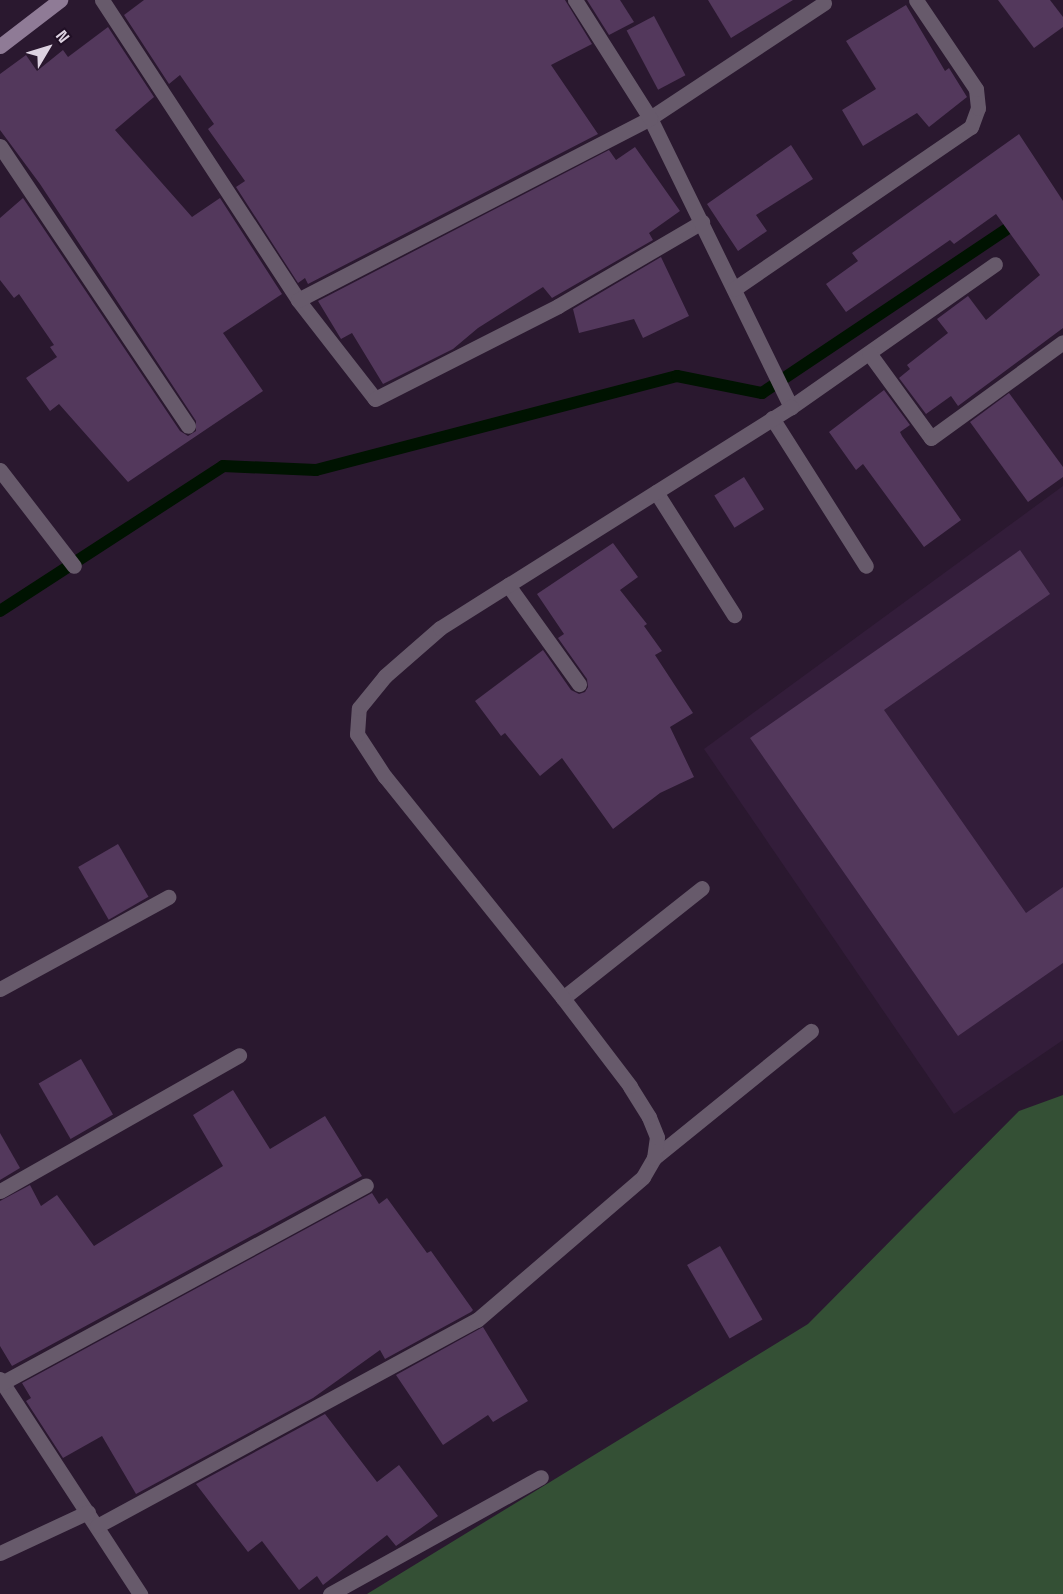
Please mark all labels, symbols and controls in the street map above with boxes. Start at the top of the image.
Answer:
north arrow [18,18,78,78]
text: N [51,26,74,47]

